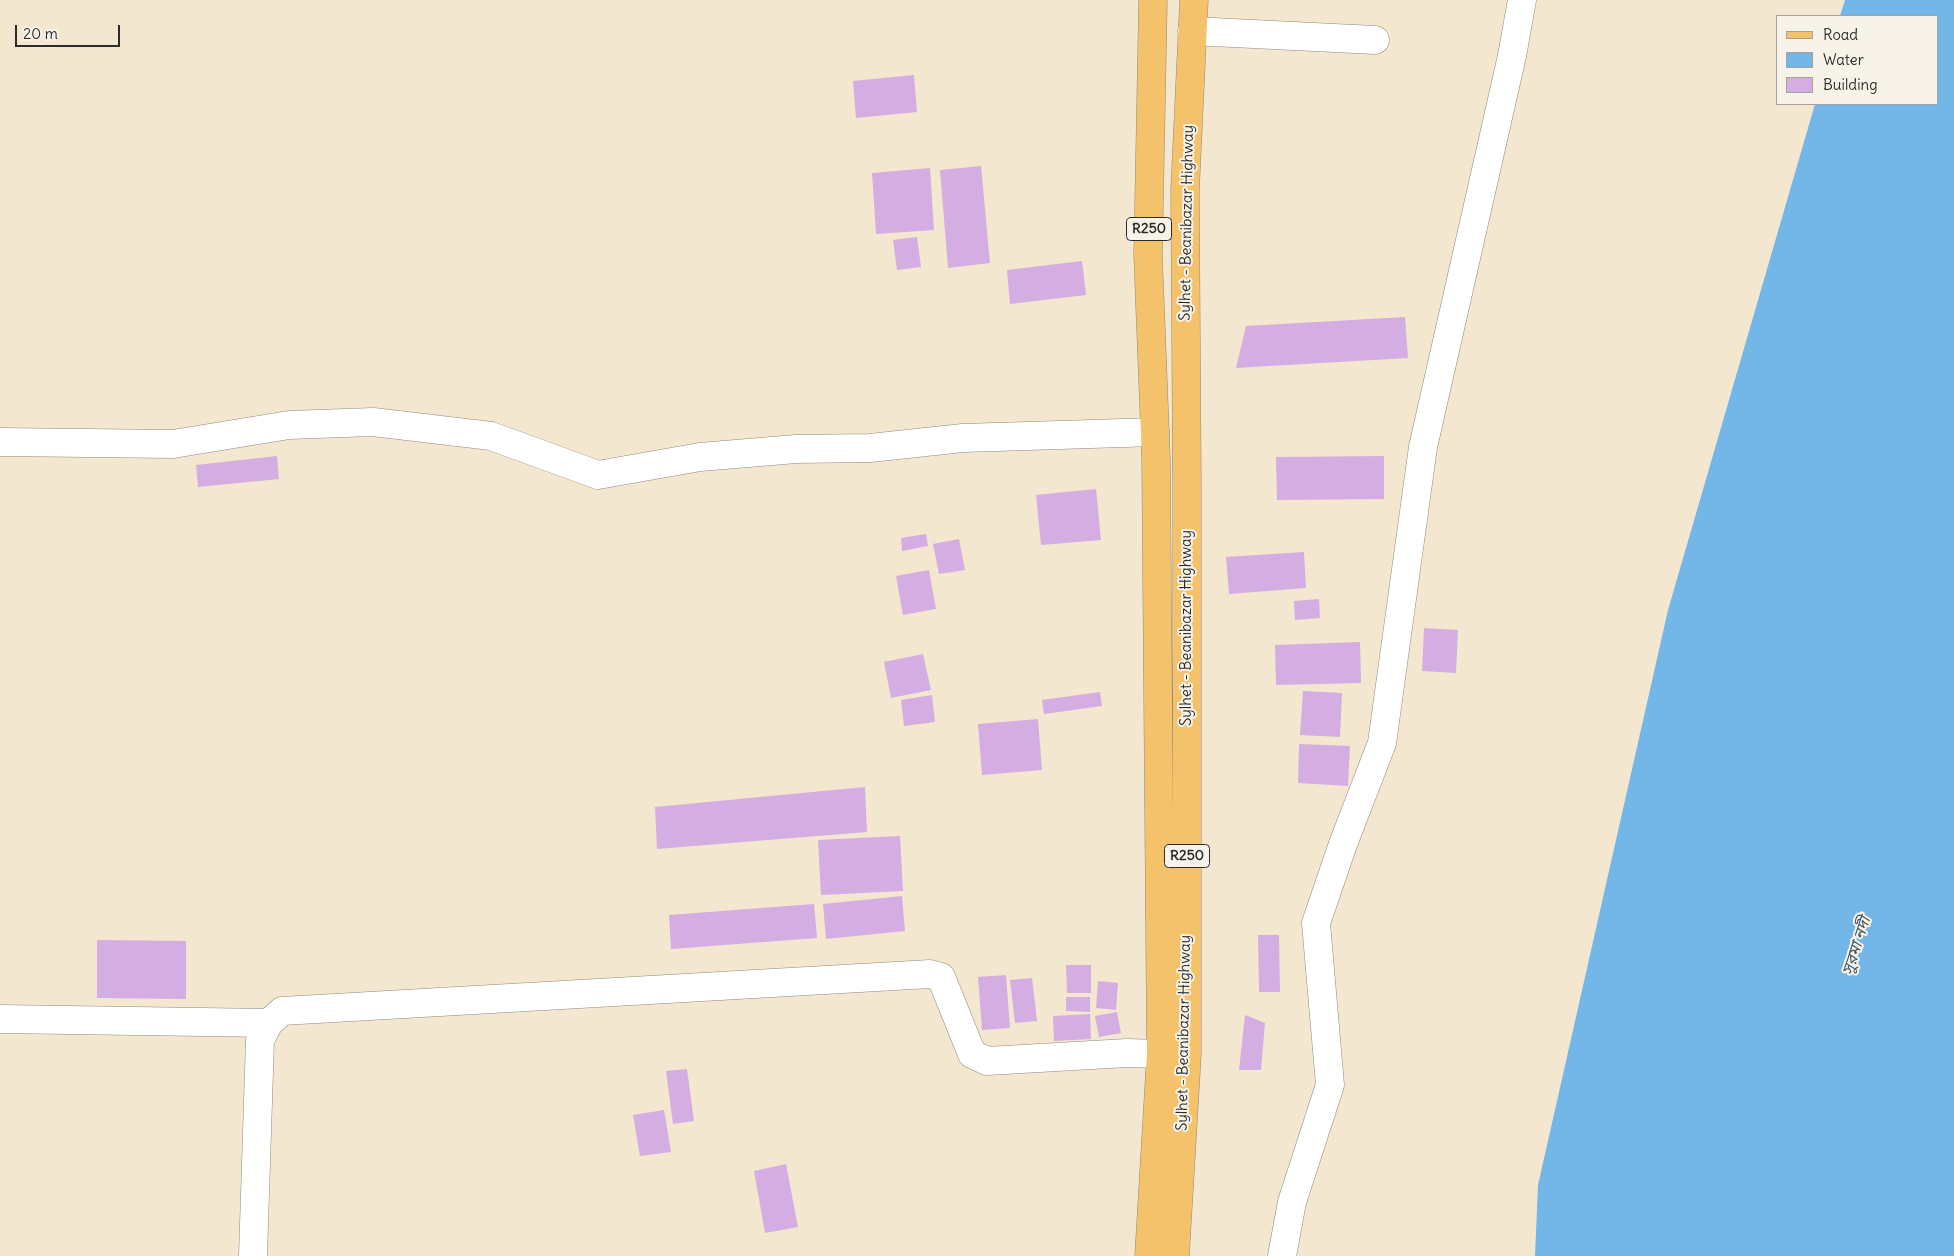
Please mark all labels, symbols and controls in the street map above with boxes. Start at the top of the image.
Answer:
scale bar [18,15,122,47]
legend [1776,15,1939,105]
text: 20 m [23,24,58,43]
text: Road [1823,25,1858,44]
text: Water [1823,50,1864,69]
text: Building [1823,75,1878,94]
street label: Sylhet - Beanibazar Highway [1176,125,1198,321]
road number: R250 [1126,218,1172,240]
street label: Sylhet - Beanibazar Highway [1178,530,1196,726]
road number: R250 [1164,844,1210,868]
water label: সুরমা নদী [1839,914,1875,978]
street label: Sylhet - Beanibazar Highway [1173,935,1195,1131]

